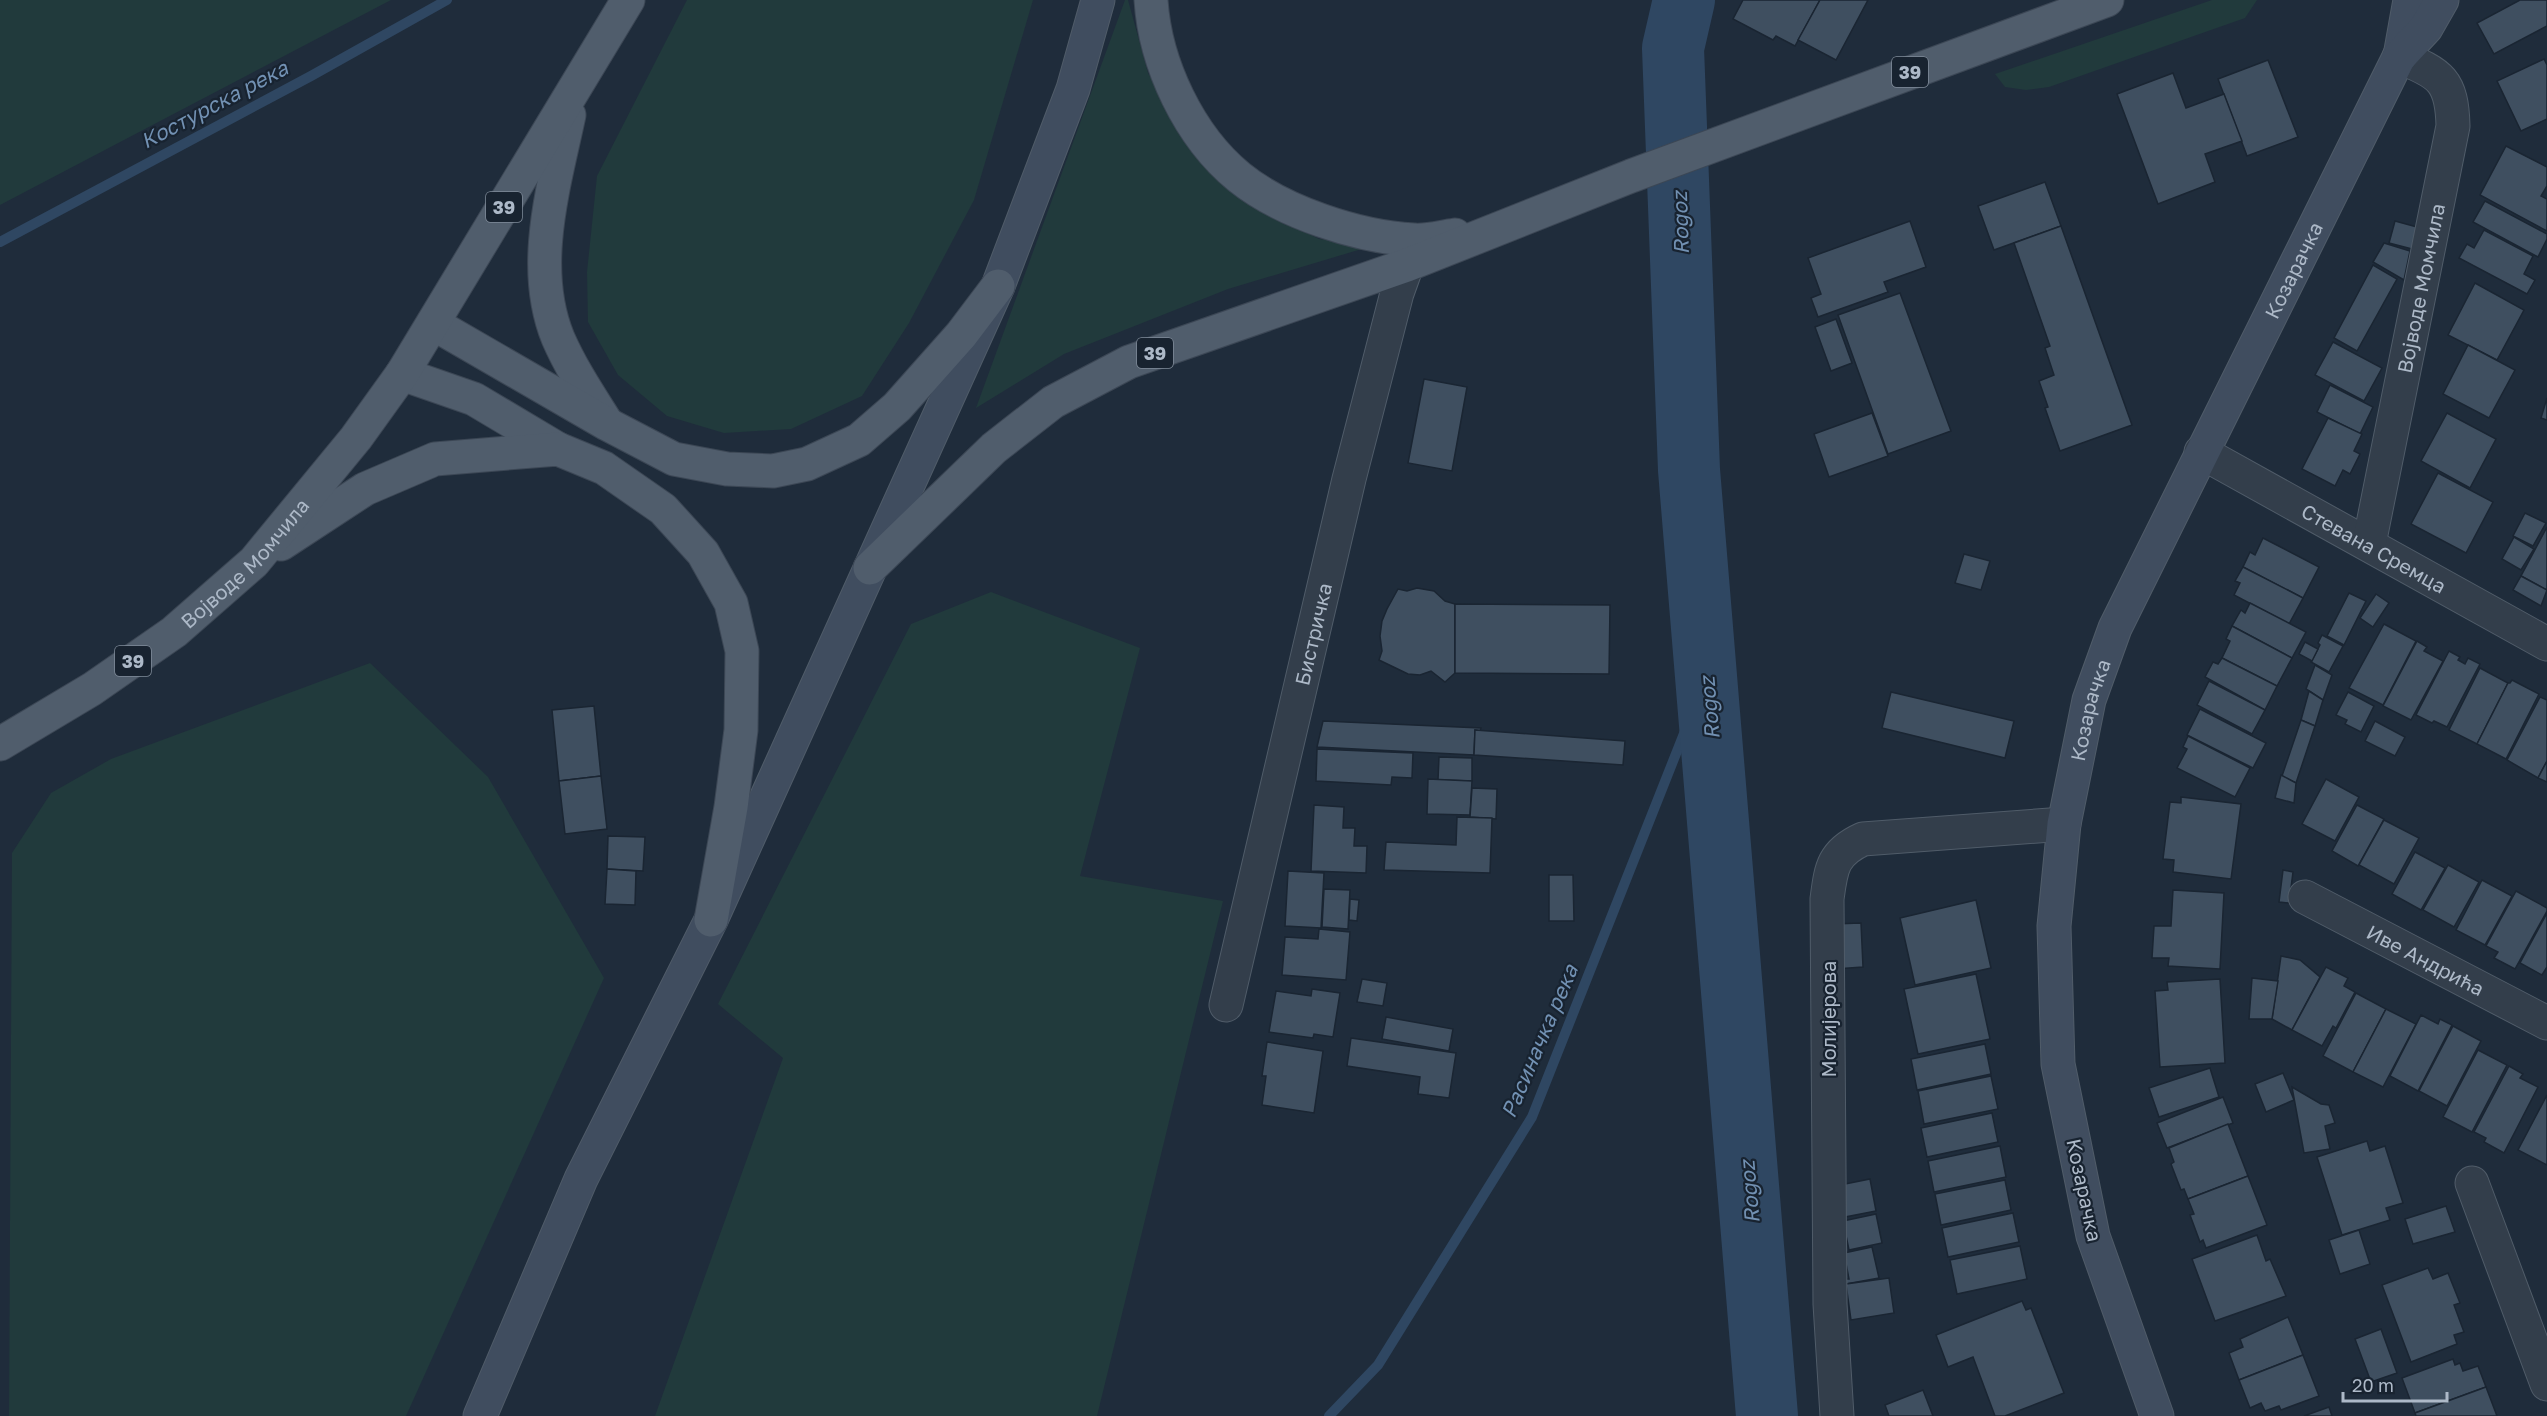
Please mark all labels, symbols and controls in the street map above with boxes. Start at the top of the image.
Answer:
water label: Костурска река [136,54,293,154]
road number: 39 [1892,57,1928,87]
water label: Rogoz [1666,189,1694,255]
road number: 39 [486,192,522,222]
street label: Војводе Момчила [2392,201,2449,375]
street label: Козарачка [2259,218,2327,322]
road number: 39 [1137,338,1173,368]
street label: Војводе Момчила [176,493,313,633]
street label: Стевана Сремца [2298,498,2451,598]
street label: Бистричка [1289,580,1336,688]
road number: 39 [115,646,151,676]
street label: Козарачка [2065,656,2115,763]
water label: Rogoz [1693,673,1725,740]
street label: Иве Андрића [2363,919,2488,1000]
water label: Расиначка река [1495,959,1583,1122]
street label: Молијерова [1816,961,1840,1077]
street label: Козарачка [2062,1136,2108,1244]
water label: Rogoz [1733,1157,1765,1224]
scale bar [2343,1365,2446,1403]
text: 20 m [2352,1374,2394,1396]

